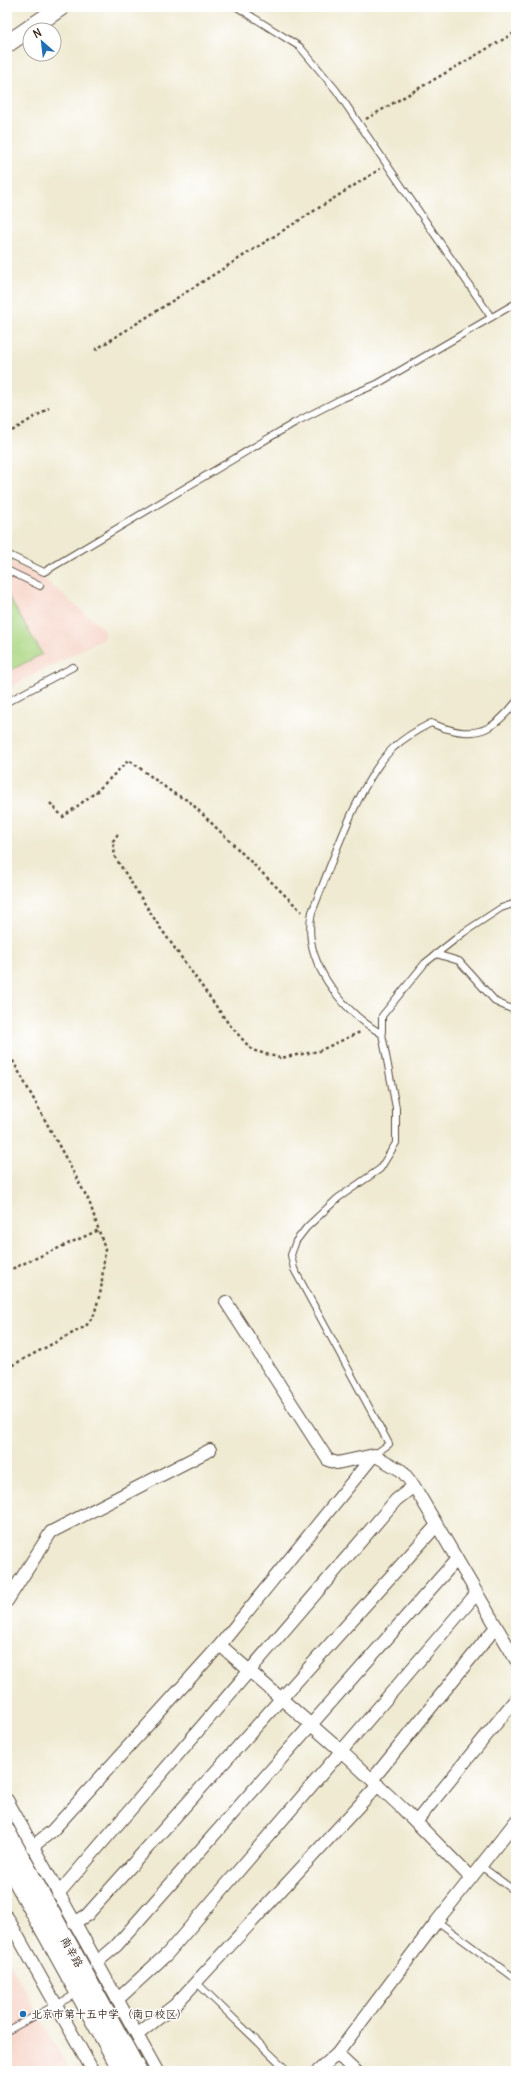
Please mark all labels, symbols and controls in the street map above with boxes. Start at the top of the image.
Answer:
north arrow [22,22,62,62]
text: N [31,25,44,41]
street label: 南辛路 [58,1934,86,1970]
place label: 北京市第十五中学 （南口校区） [31,2007,188,2021]
marker: 北京市第十五中学 （南口校区） [18,2009,28,2019]

